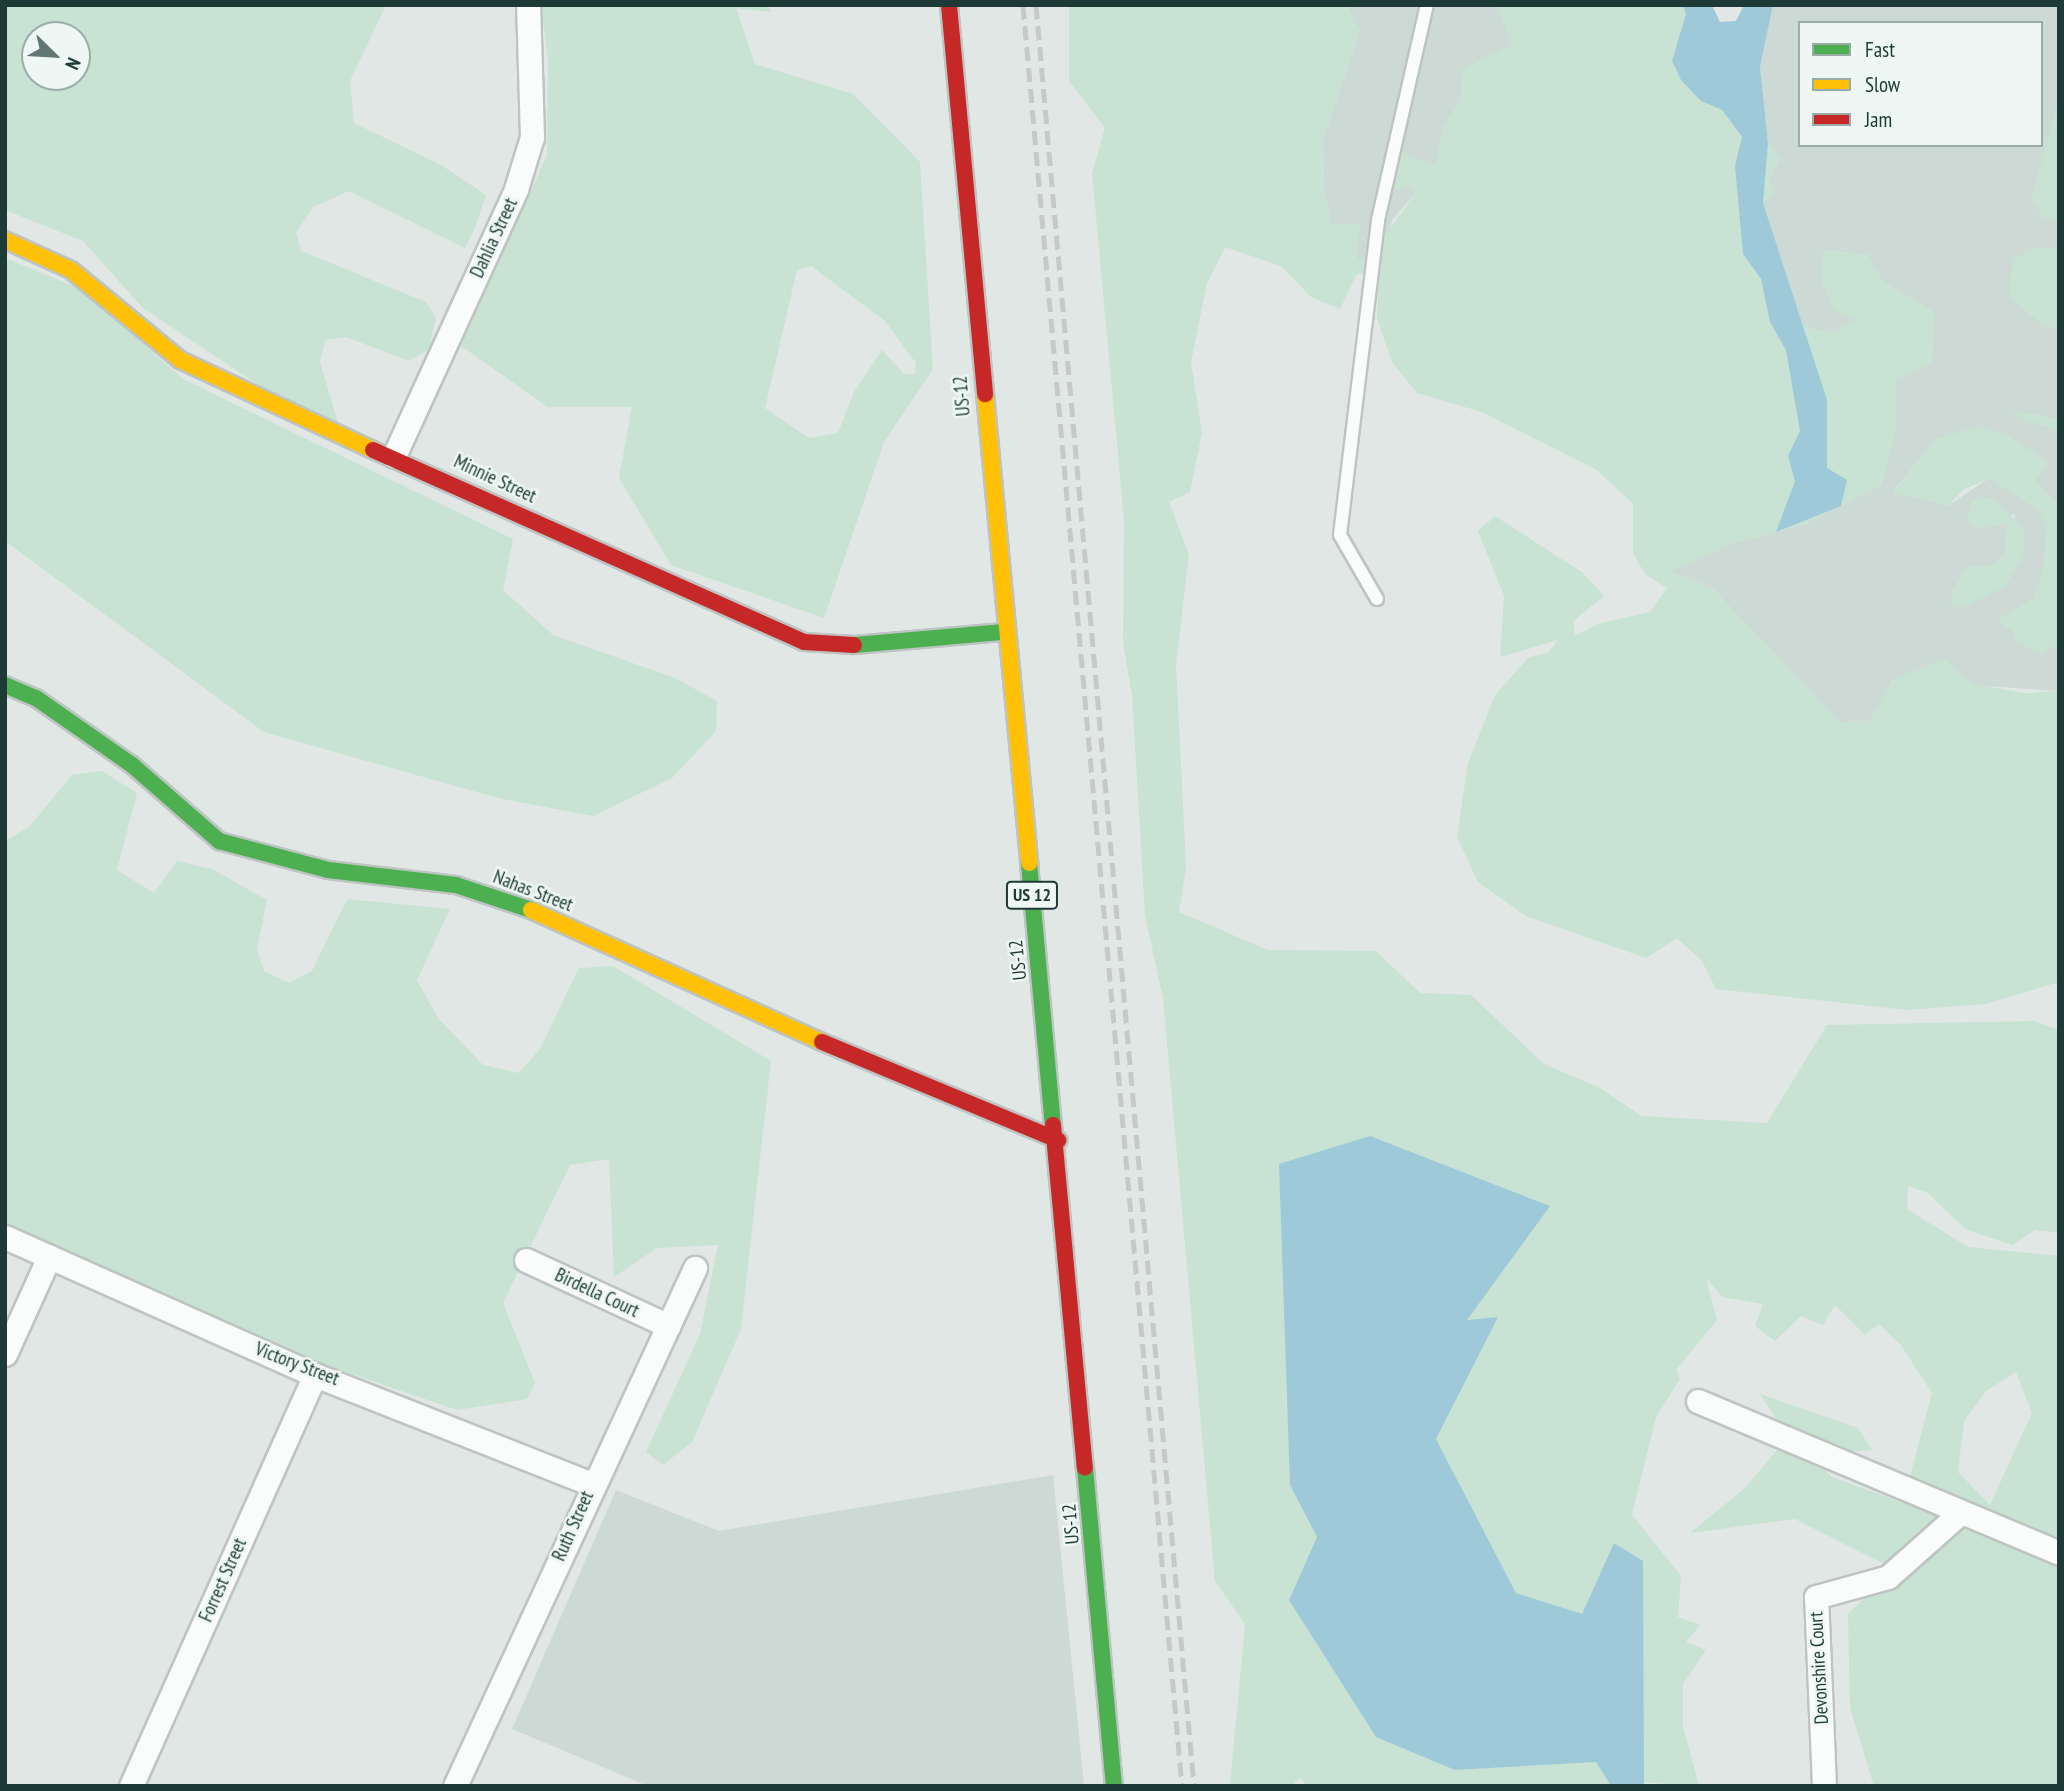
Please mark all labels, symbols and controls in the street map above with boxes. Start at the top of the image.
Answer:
north arrow [21,21,91,91]
legend [1798,21,2043,147]
text: Fast [1865,36,1895,63]
text: N [60,54,86,73]
text: Slow [1865,71,1900,98]
text: Jam [1865,106,1892,133]
street label: Dahlia Street [466,194,522,282]
street label: US-12 [949,375,975,417]
street label: Minnie Street [450,450,540,508]
street label: Nahas Street [490,865,576,917]
road number: US 12 [1006,880,1058,910]
street label: US-12 [1005,939,1031,981]
street label: Birdella Court [551,1264,643,1322]
street label: Victory Street [252,1337,342,1391]
street label: Ruth Street [547,1487,599,1565]
street label: US-12 [1058,1503,1084,1545]
street label: Forrest Street [194,1535,252,1625]
street label: Devonshire Court [1805,1611,1833,1725]

